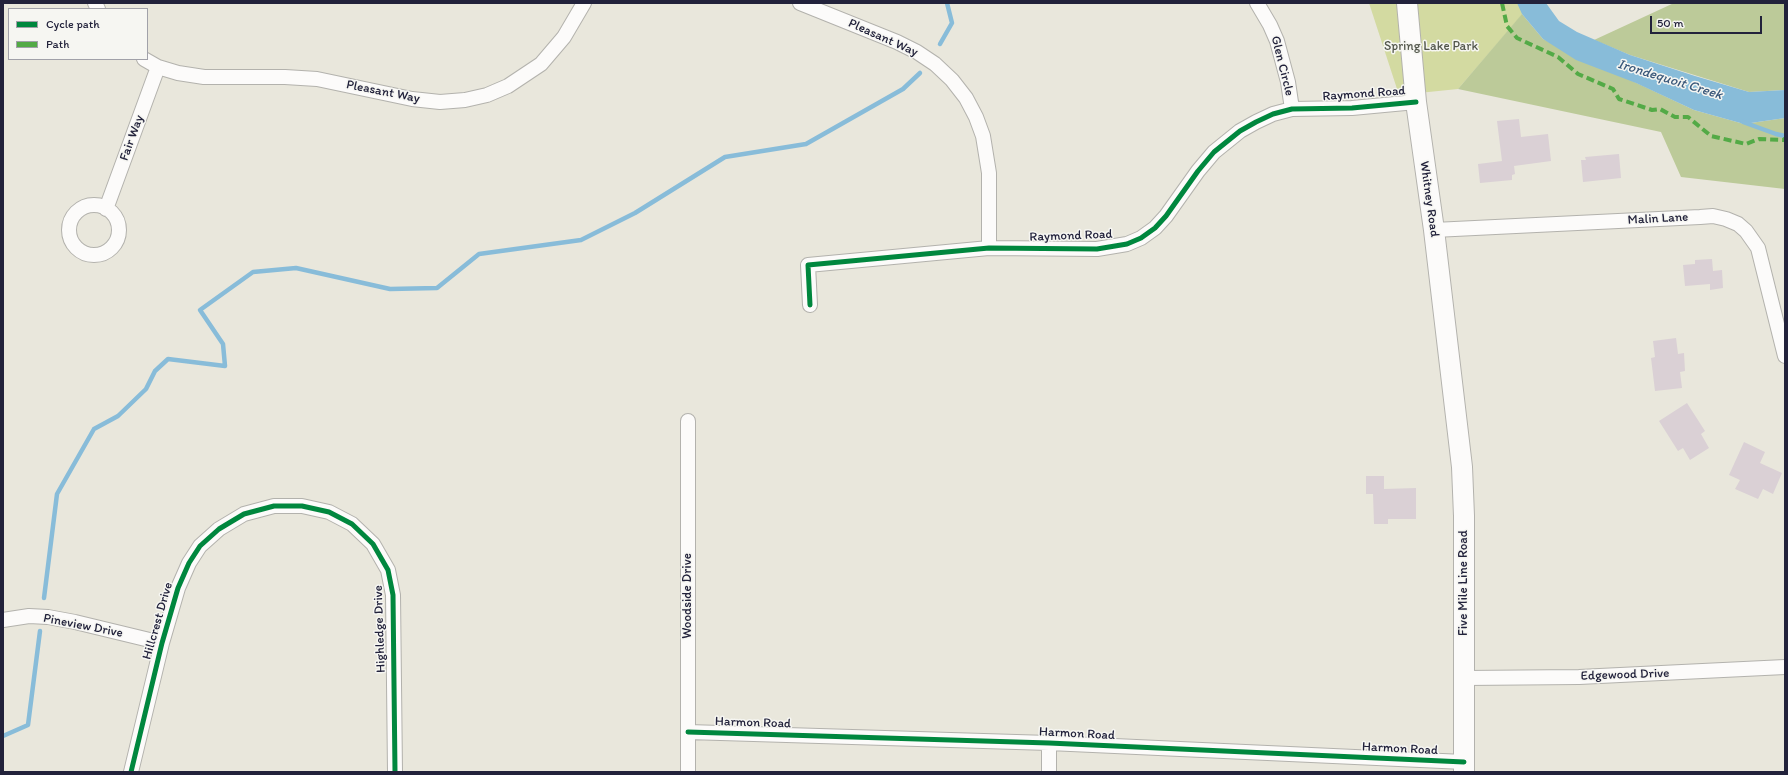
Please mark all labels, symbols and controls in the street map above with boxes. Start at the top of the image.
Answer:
legend [8,8,148,60]
scale bar [1652,8,1764,34]
street label: Pleasant Way [846,16,920,60]
text: 50 m [1657,16,1683,30]
text: Cycle path [46,17,100,31]
street label: Glen Circle [1267,34,1297,98]
text: Path [46,37,69,51]
park label: Spring Lake Park [1384,39,1478,55]
water label: Irondequoit Creek [1616,56,1724,104]
street label: Pleasant Way [345,77,421,107]
street label: Raymond Road [1322,83,1406,105]
street label: Fair Way [116,113,148,163]
street label: Whitney Road [1416,160,1442,238]
street label: Malin Lane [1627,210,1689,228]
street label: Raymond Road [1029,227,1113,245]
street label: Five Mile Line Road [1456,530,1472,636]
street label: Woodside Drive [680,553,696,639]
street label: Hillcrest Drive [139,580,177,662]
street label: Highledge Drive [371,585,389,673]
street label: Pineview Drive [42,611,124,641]
street label: Edgewood Drive [1580,666,1670,684]
street label: Harmon Road [715,714,791,732]
street label: Harmon Road [1038,724,1116,744]
street label: Harmon Road [1361,739,1439,759]

